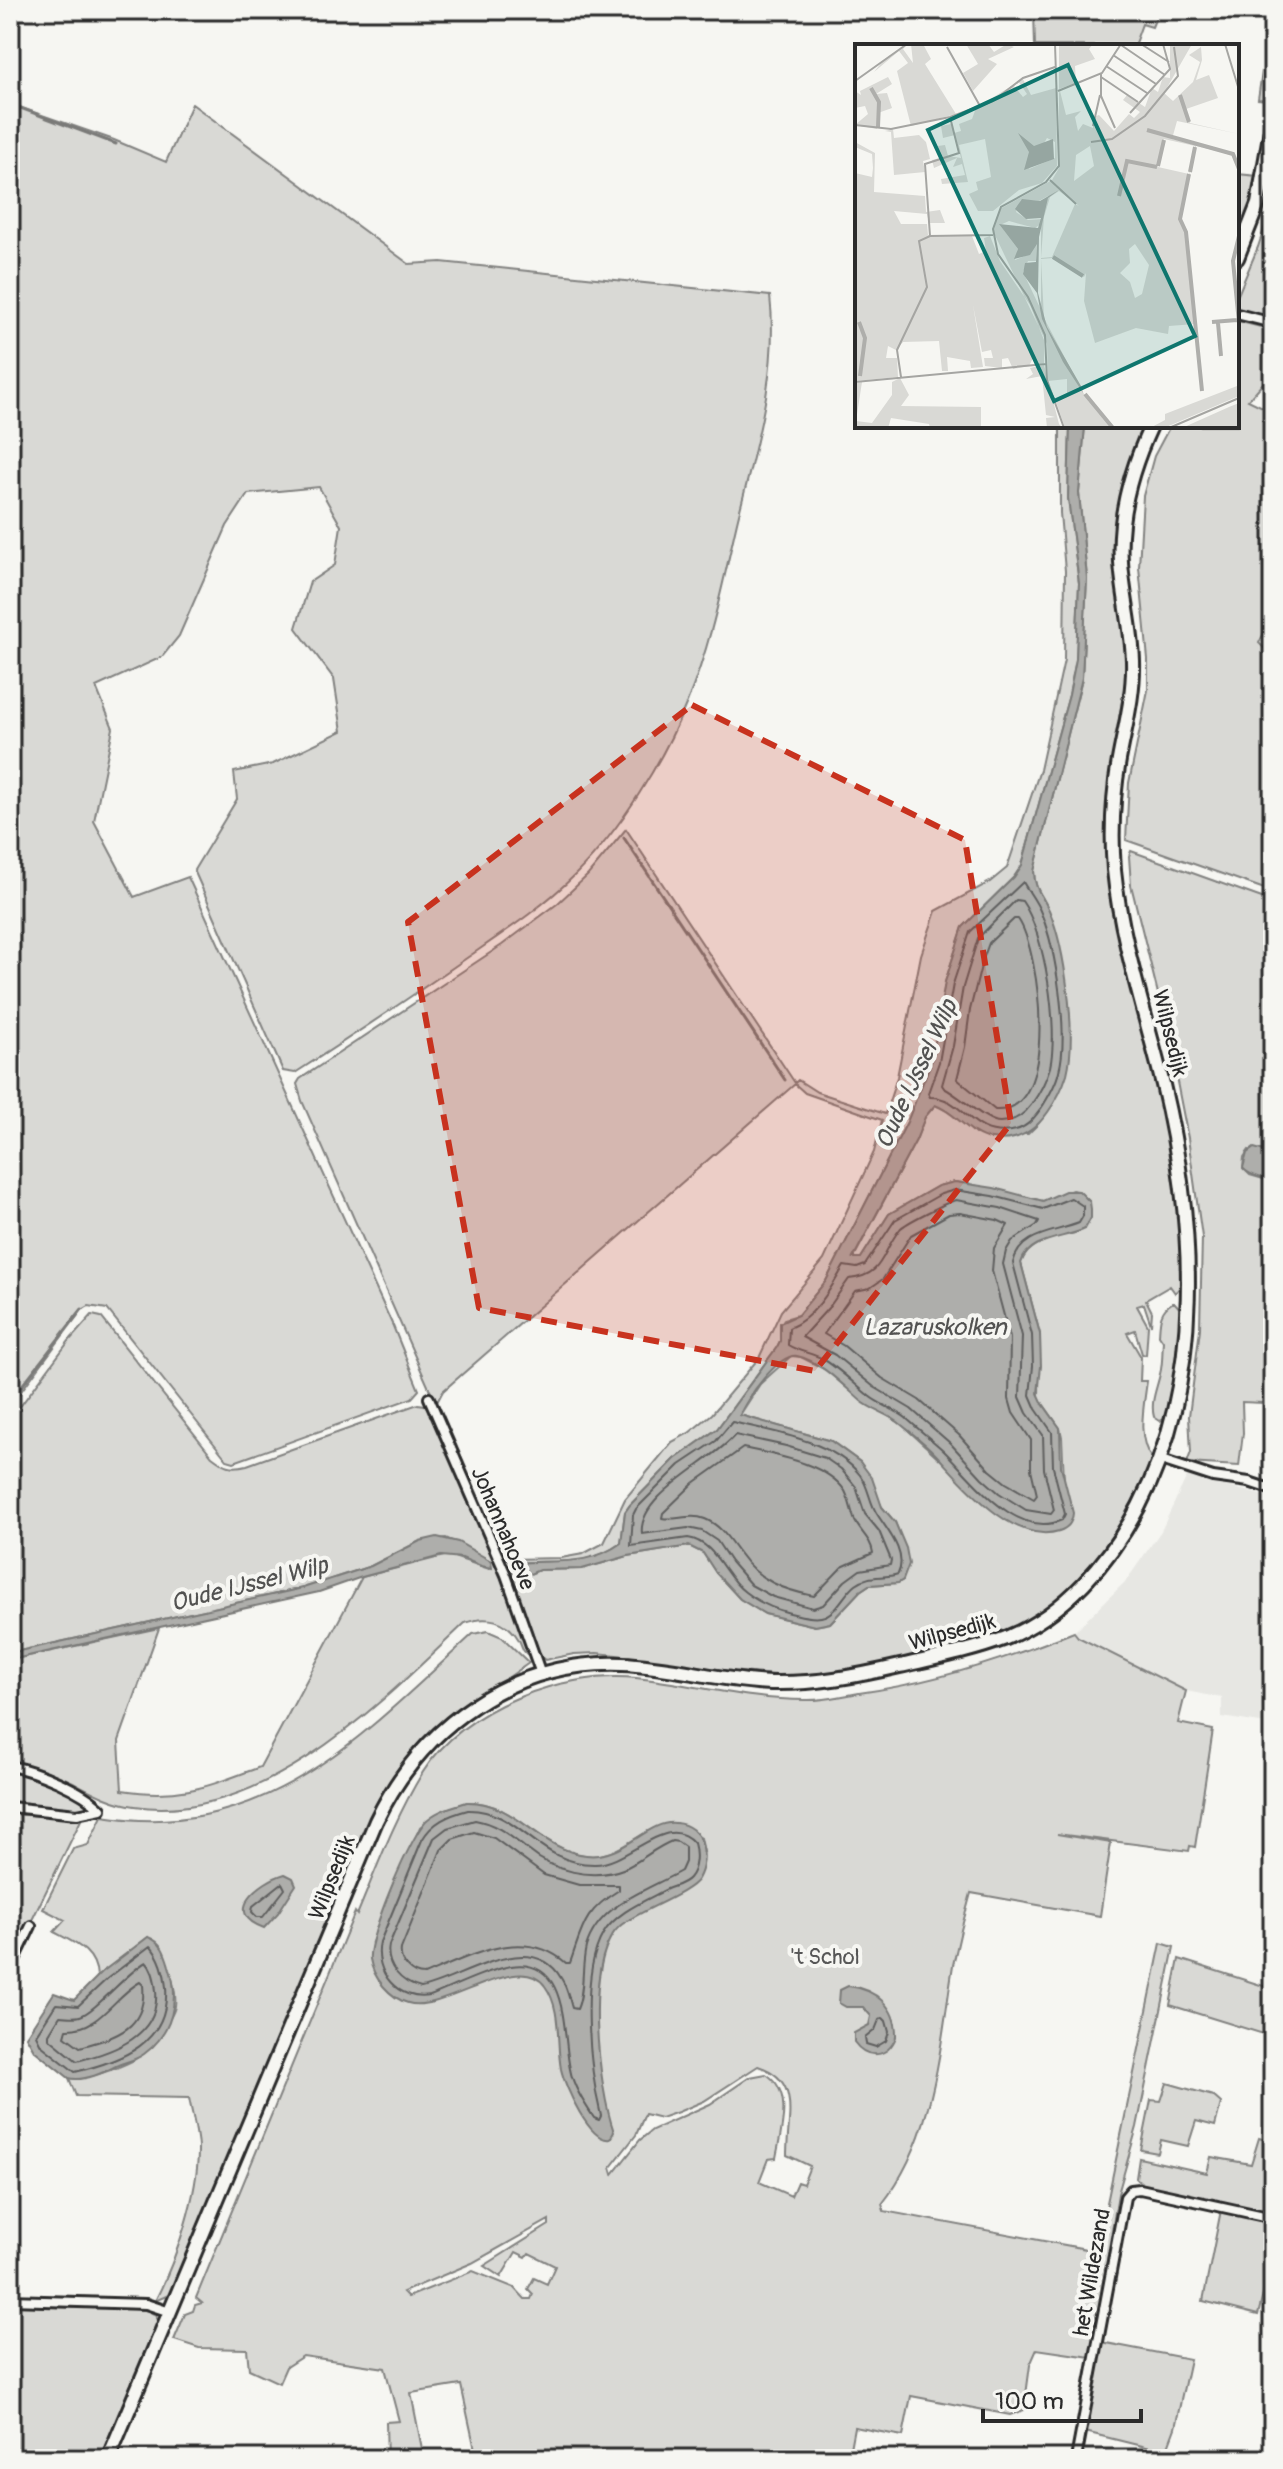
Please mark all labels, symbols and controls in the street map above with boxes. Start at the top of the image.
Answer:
inset map [855,44,1239,428]
street label: Wilpsedijk [1146,987,1194,1080]
water label: Oude IJssel Wilp [869,994,964,1153]
water label: Lazaruskolken [863,1313,1008,1342]
street label: Johannahoeve [465,1463,542,1594]
water label: Oude IJssel Wilp [168,1551,332,1618]
street label: Wilpsedijk [906,1607,999,1657]
street label: Wilpsedijk [302,1831,362,1924]
park label: 't Schol [790,1943,860,1971]
street label: het Wildezand [1067,2206,1117,2338]
scale bar [983,2373,1141,2423]
text: 100 m [995,2387,1064,2416]

